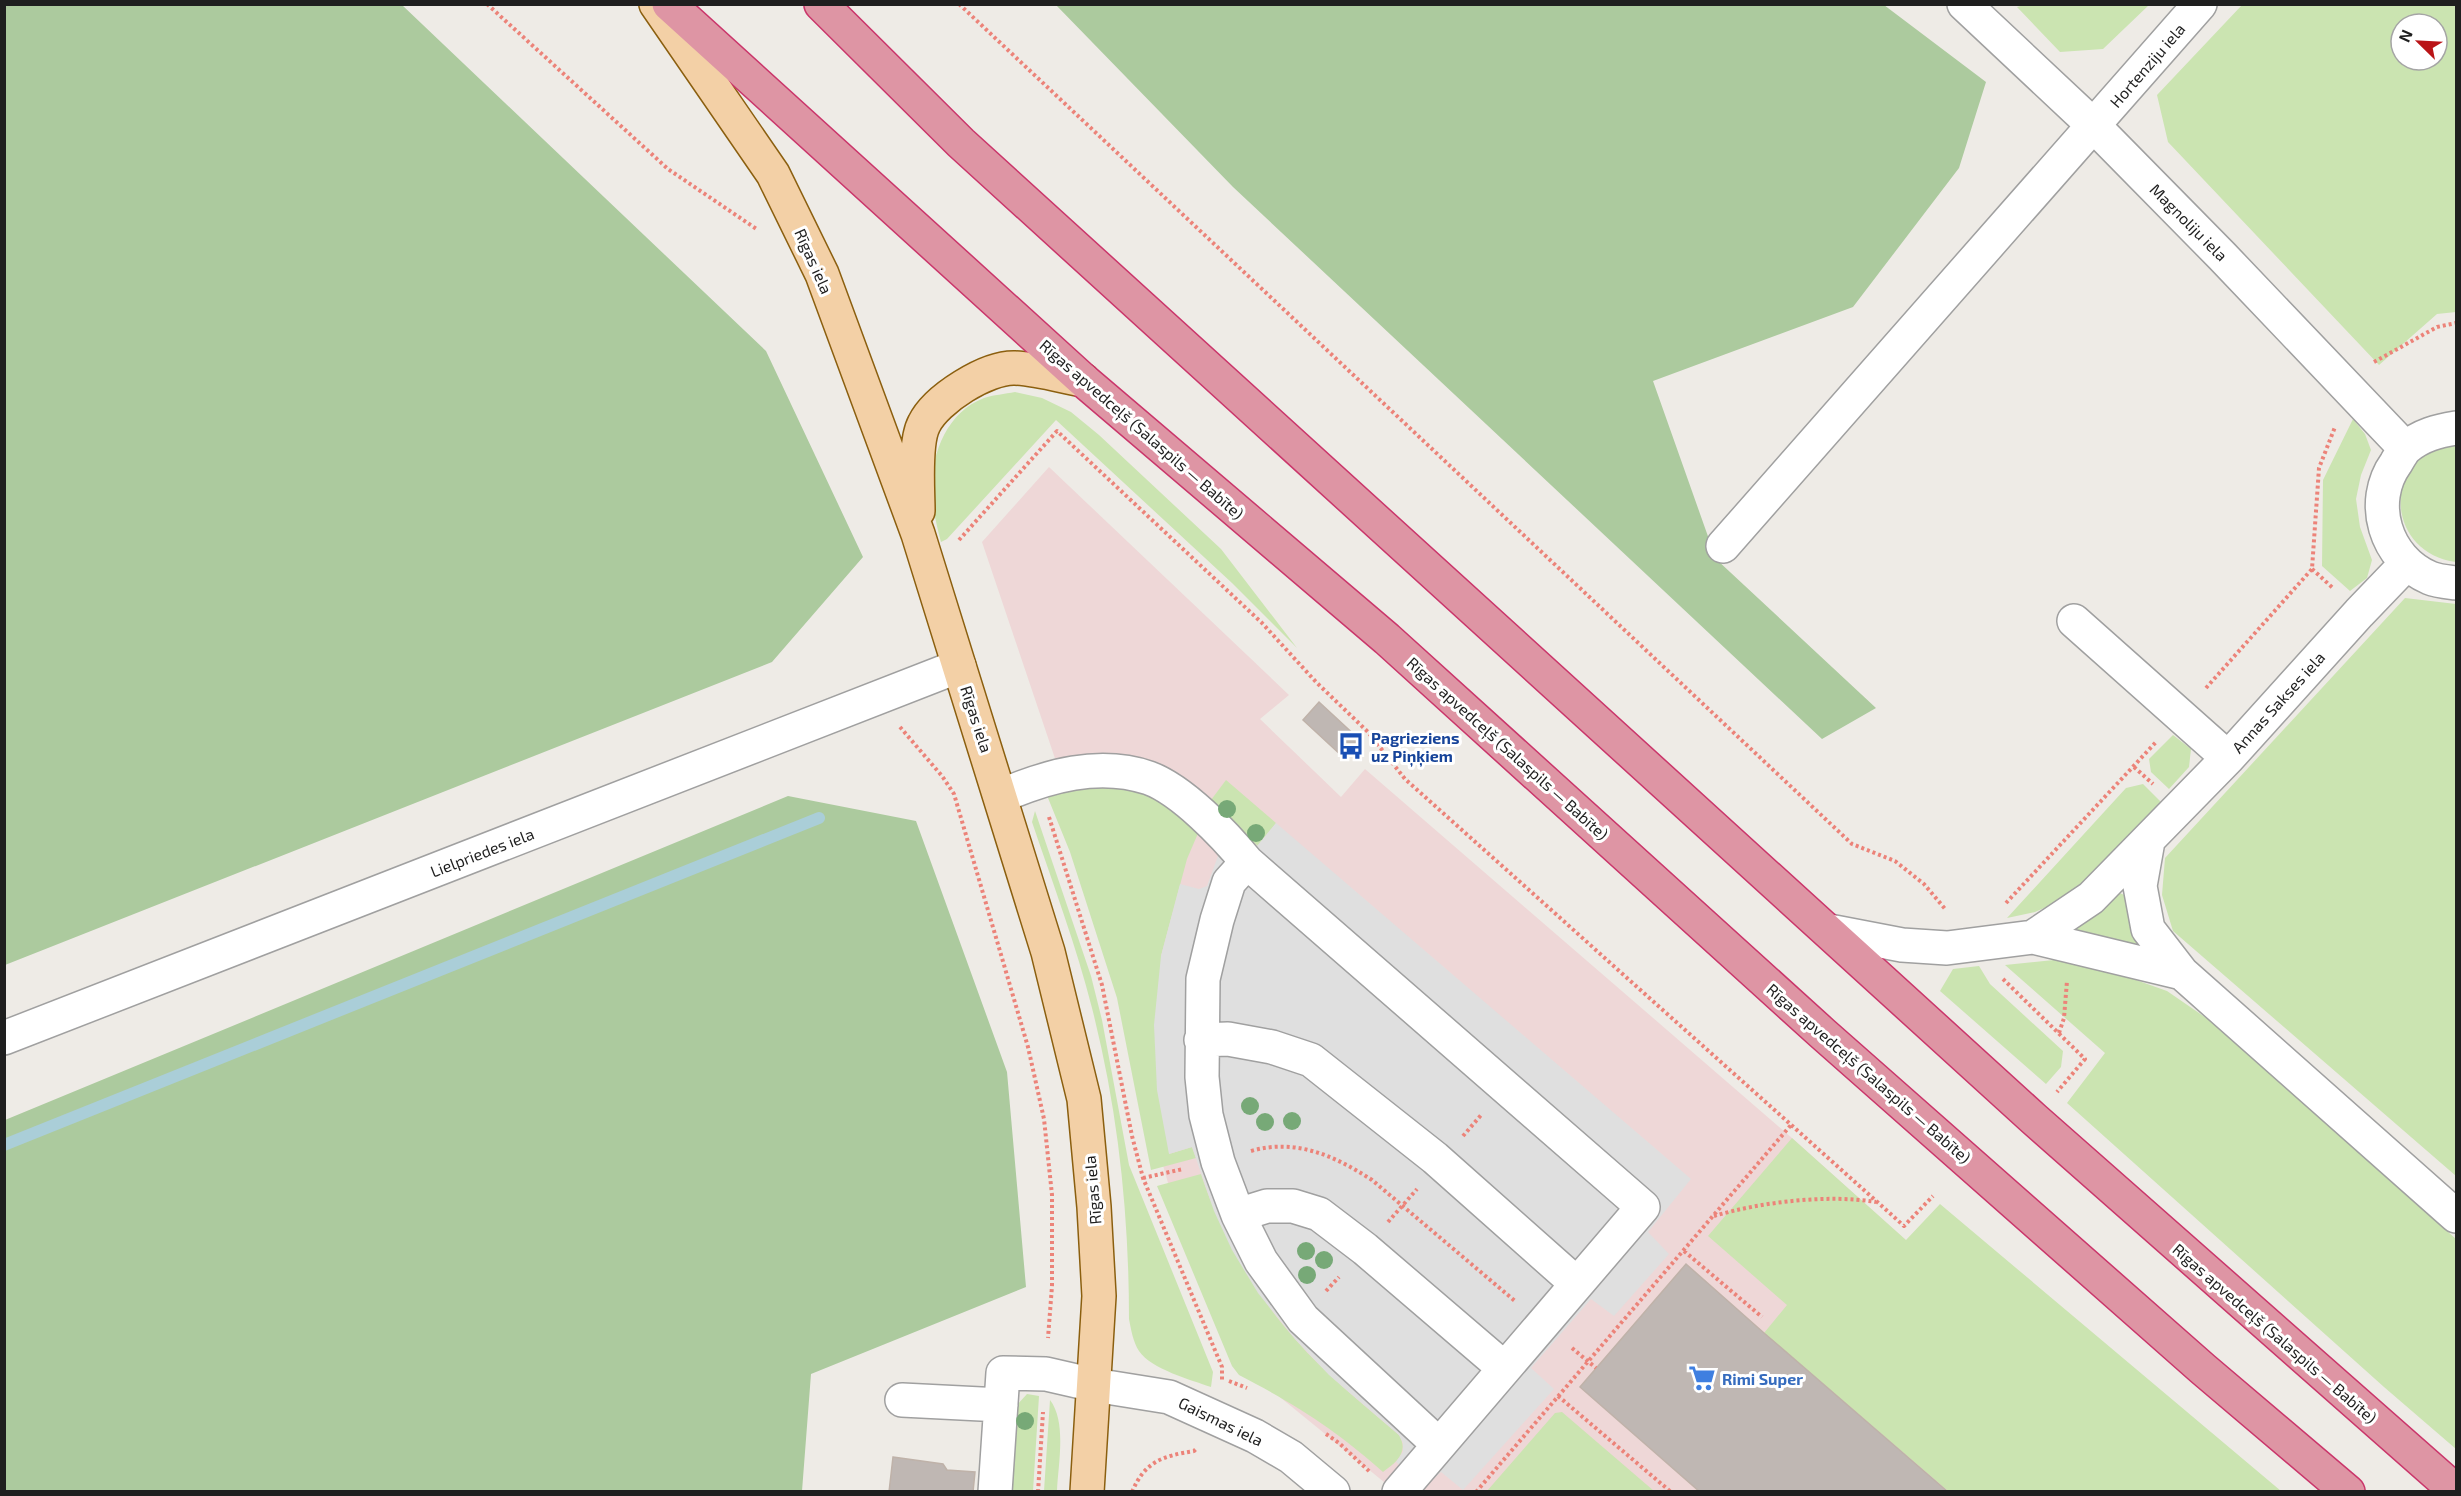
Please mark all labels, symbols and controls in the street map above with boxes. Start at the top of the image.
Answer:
north arrow [2389,12,2449,72]
street label: Hortenziju iela [2105,19,2189,112]
text: N [2394,27,2416,45]
street label: Magnoliju iela [2146,179,2232,265]
street label: Rīgas iela [791,225,837,297]
street label: Rīgas apvedceļš (Salaspils — Babīte) [1035,335,1248,524]
street label: Annas Sakses iela [2228,648,2328,756]
street label: Rīgas apvedceļš (Salaspils — Babīte) [1402,653,1612,845]
street label: Rīgas iela [957,683,997,755]
place label: Pagrieziens uz Piņķiem [1371,728,1459,767]
bus stop icon: Pagrieziens uz Piņķiem [1336,731,1366,761]
street label: Lielpriedes iela [428,824,536,880]
street label: Rīgas apvedceļš (Salaspils — Babīte) [1762,979,1975,1168]
street label: Rīgas iela [1080,1155,1104,1225]
street label: Rīgas apvedceļš (Salaspils — Babīte) [2168,1239,2381,1428]
supermarket icon: Rimi Super [1687,1363,1717,1393]
place label: Rimi Super [1722,1369,1803,1388]
street label: Gaismas iela [1176,1392,1266,1450]

